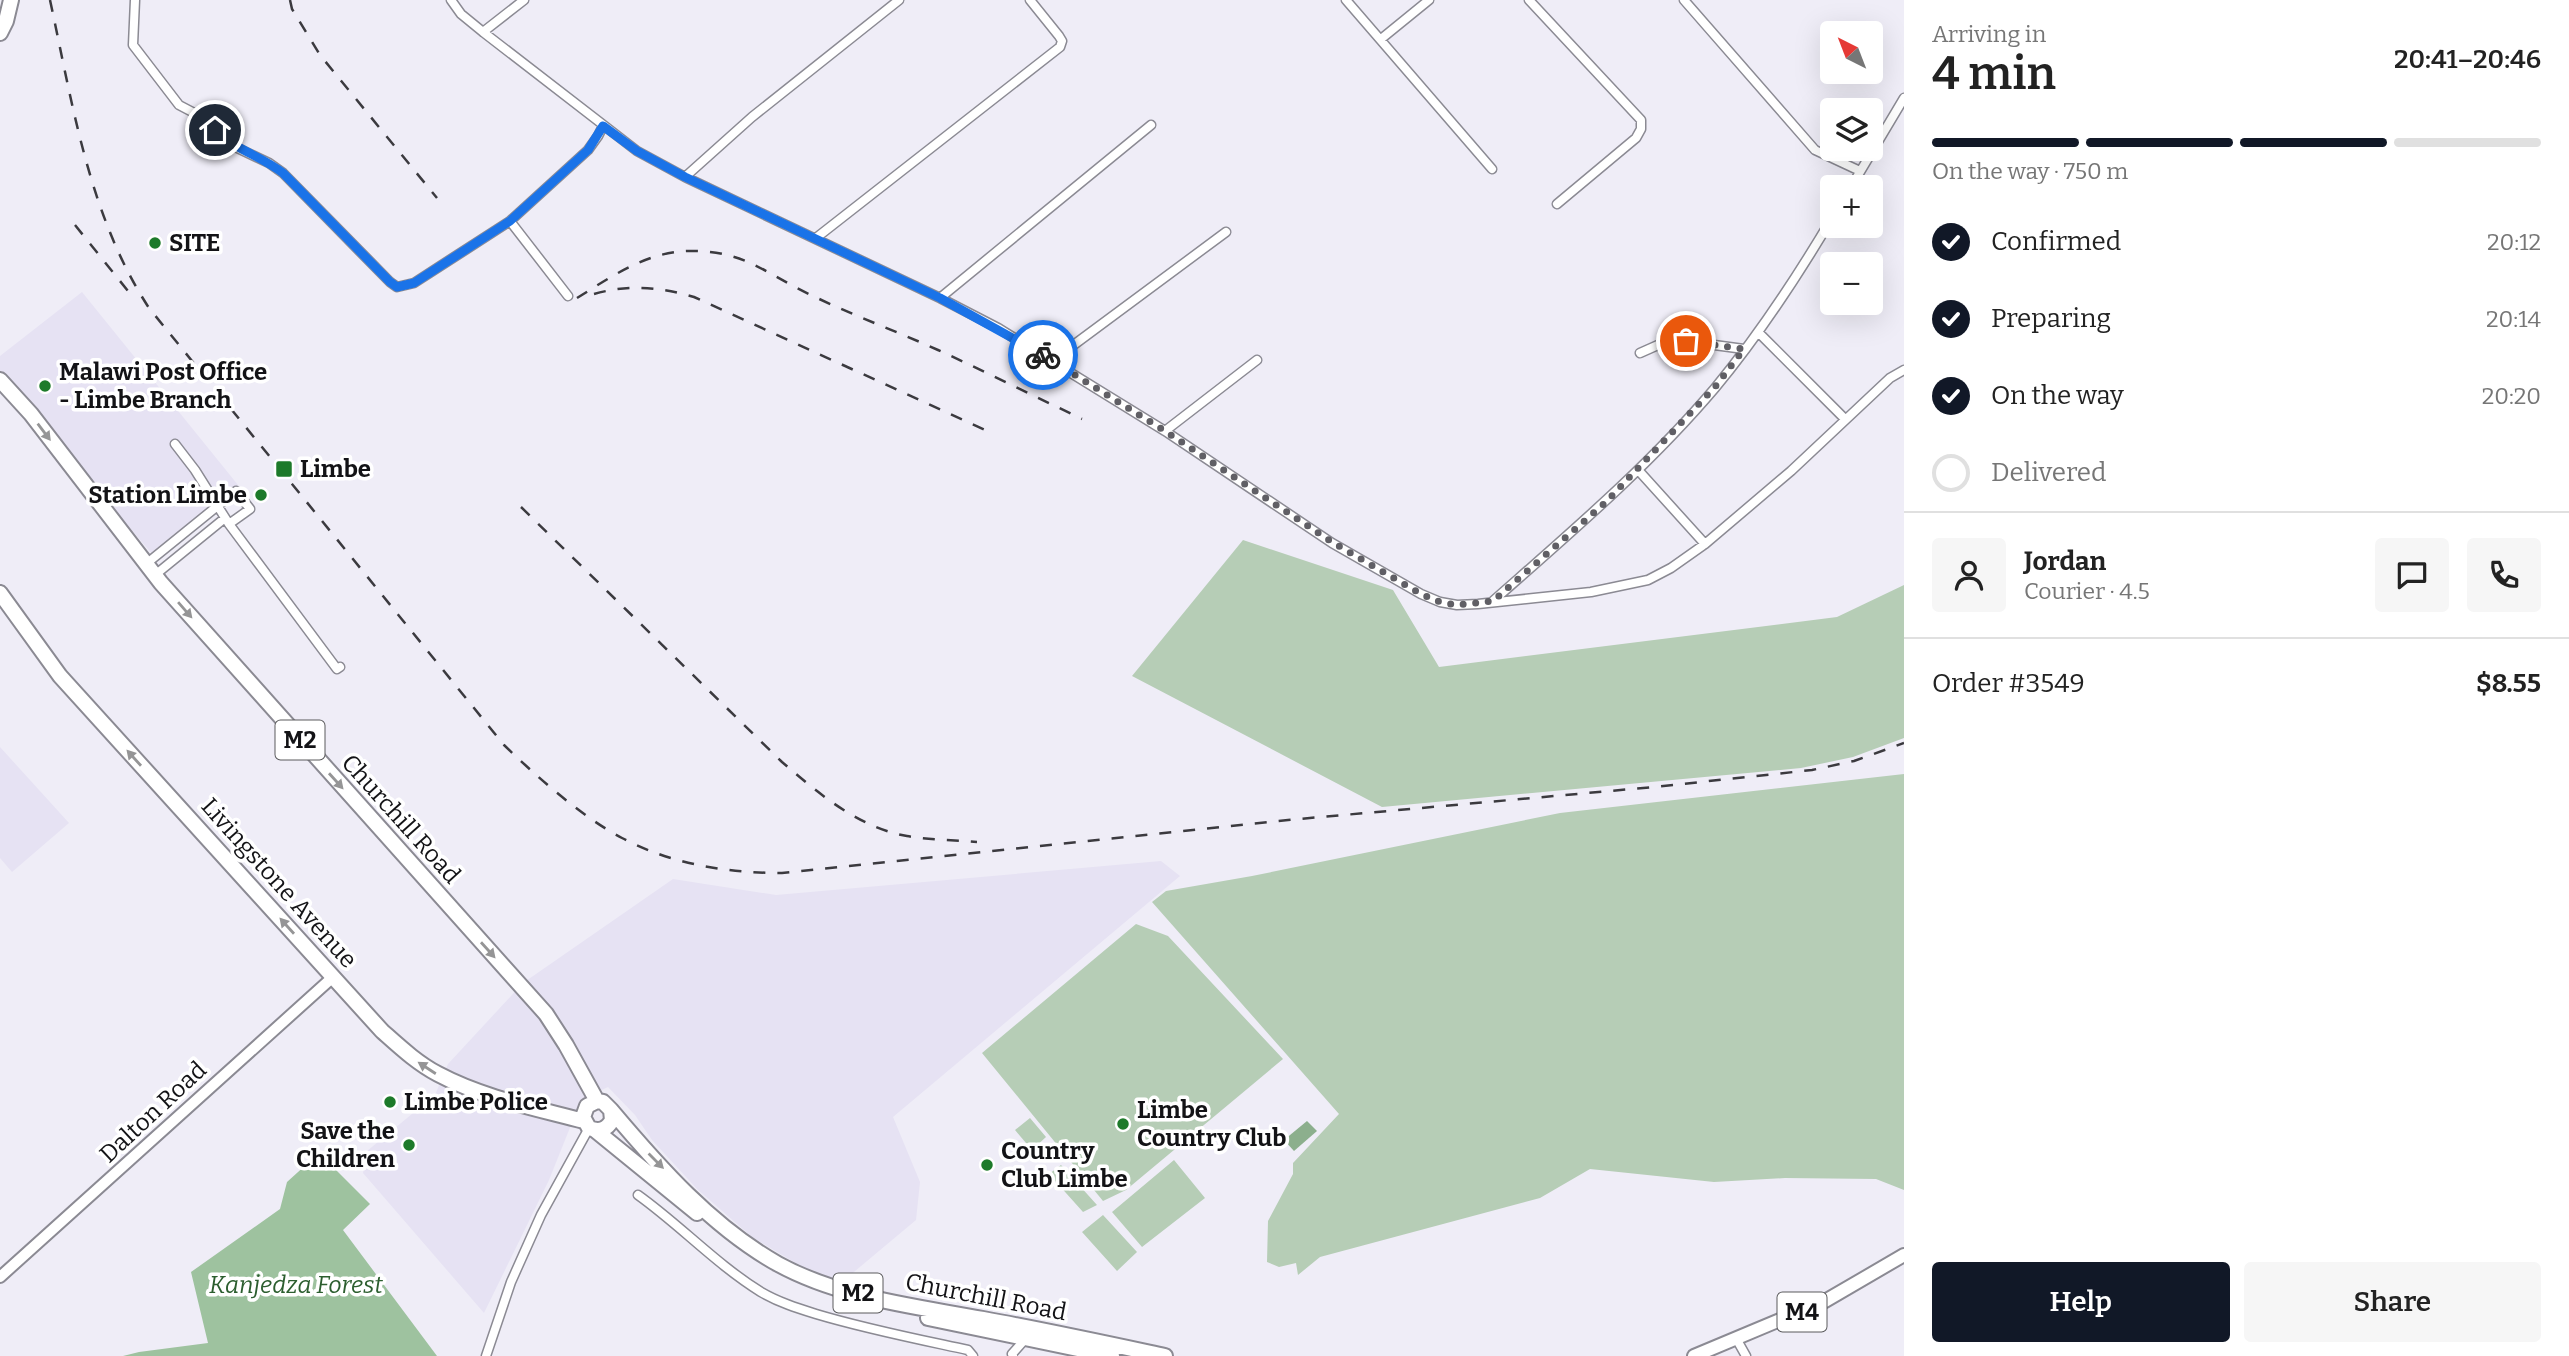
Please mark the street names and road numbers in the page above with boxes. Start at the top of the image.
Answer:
road number: M2 [276,720,324,760]
street label: Churchill Road [336,749,466,889]
street label: Livingstone Avenue [195,792,363,974]
street label: Dalton Road [94,1056,212,1168]
street label: Churchill Road [903,1268,1069,1326]
road number: M2 [834,1274,882,1312]
road number: M4 [1778,1292,1826,1331]

